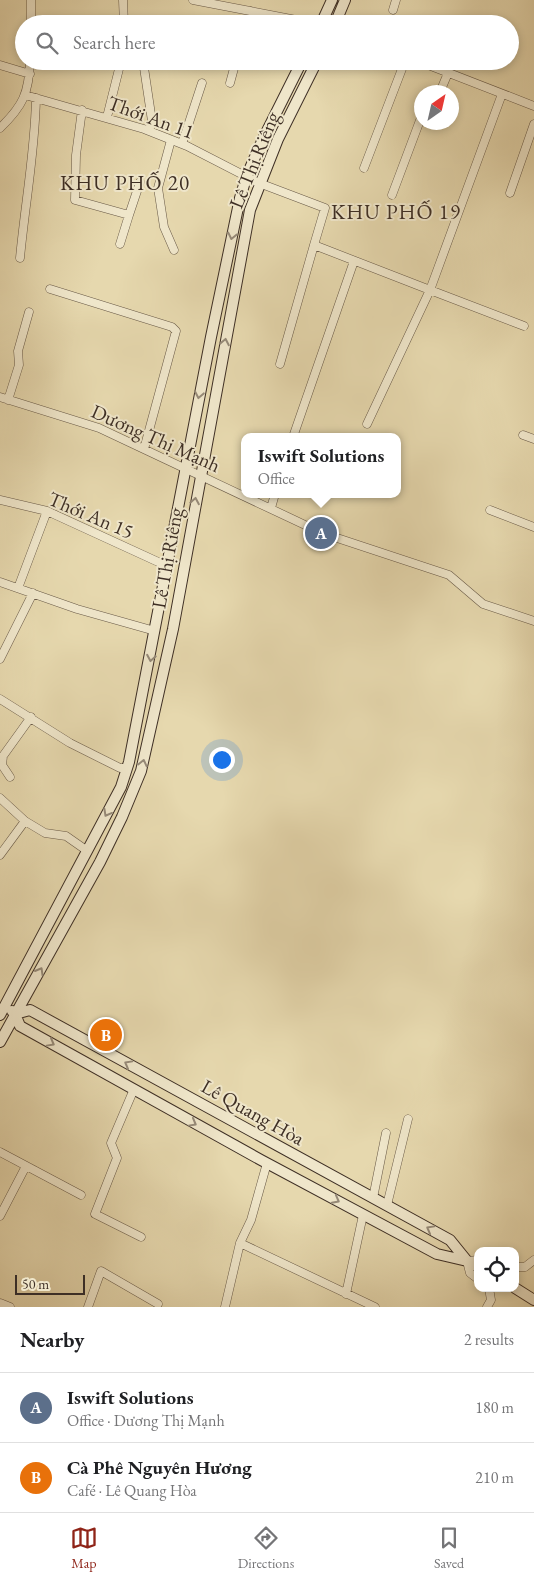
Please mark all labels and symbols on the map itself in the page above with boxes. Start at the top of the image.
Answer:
north arrow [414,85,459,130]
street label: Thới An 11 [104,89,198,145]
street label: Lê Thị Riêng [223,107,285,212]
district label: KHU PHỐ 20 [60,169,190,196]
district label: KHU PHỐ 19 [331,198,461,225]
one-way arrow [227,231,238,240]
one-way arrow [220,337,230,346]
one-way arrow [195,390,205,399]
street label: Dương Thị Mạnh [87,398,225,478]
street label: Thới An 15 [44,485,138,545]
one-way arrow [189,497,199,506]
street label: Lê Thị Riêng [145,505,189,611]
pin: A [305,514,337,552]
one-way arrow [146,653,156,662]
your location [209,747,235,773]
one-way arrow [137,759,148,768]
one-way arrow [103,808,113,817]
one-way arrow [33,968,43,977]
pin: B [90,1016,122,1054]
one-way arrow [46,1037,55,1047]
one-way arrow [125,1060,134,1070]
street label: Lê Quang Hòa [197,1073,309,1151]
one-way arrow [188,1116,197,1126]
one-way arrow [331,1194,340,1204]
one-way arrow [427,1225,436,1235]
scale bar [15,1272,85,1295]

